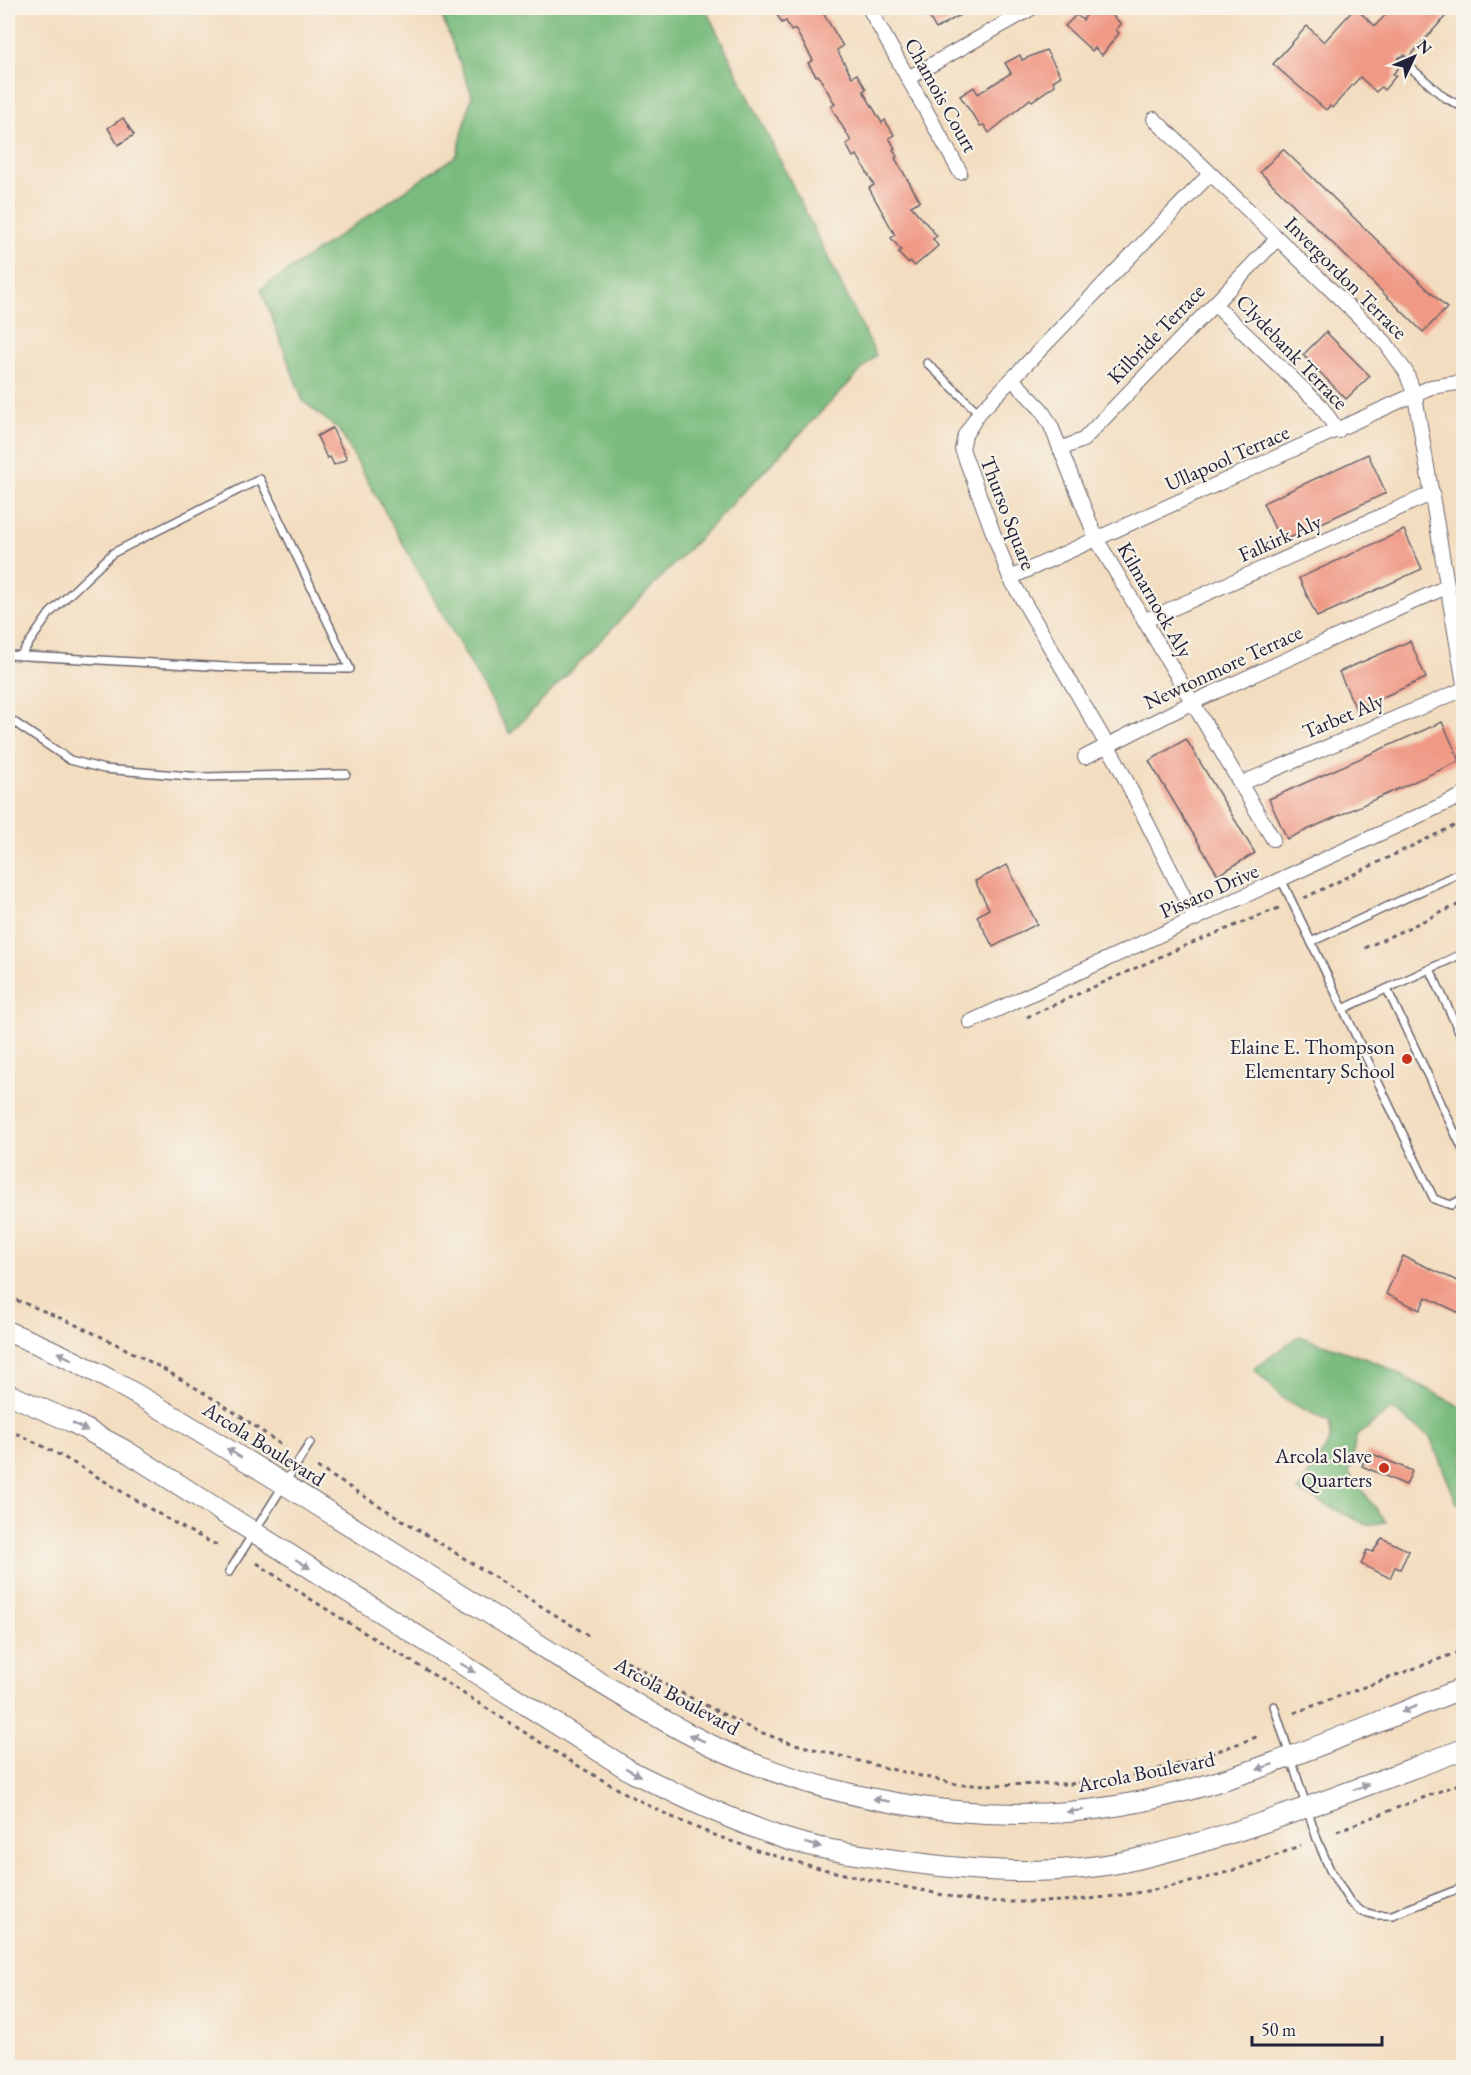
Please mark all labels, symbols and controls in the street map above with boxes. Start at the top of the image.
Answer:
north arrow [1384,27,1444,87]
street label: Chamois Court [899,33,984,157]
text: N [1412,35,1437,59]
street label: Invergordon Terrace [1279,210,1414,345]
street label: Kilbride Terrace [1101,278,1210,390]
street label: Clydebank Terrace [1231,288,1354,415]
street label: Ullapool Terrace [1160,418,1293,497]
street label: Thurso Square [974,452,1043,574]
street label: Falkirk Aly [1234,507,1326,568]
street label: Kilmarnock Aly [1111,537,1200,663]
street label: Newtonmore Terrace [1139,618,1307,715]
street label: Tarbet Aly [1298,686,1388,745]
street label: Pissaro Drive [1155,857,1262,924]
place label: Elaine E. Thompson Elementary School [1229,1033,1395,1084]
marker: Elaine E. Thompson Elementary School [1400,1052,1414,1066]
one-way arrow [57,1351,74,1361]
street label: Arcola Boulevard [197,1395,331,1492]
one-way arrow [72,1422,89,1432]
place label: Arcola Slave Quarters [1274,1442,1372,1494]
one-way arrow [226,1448,242,1459]
marker: Arcola Slave Quarters [1377,1461,1391,1475]
one-way arrow [295,1558,311,1569]
street label: Arcola Boulevard [609,1650,745,1741]
one-way arrow [460,1662,476,1673]
one-way arrow [1400,1705,1418,1715]
one-way arrow [688,1733,705,1743]
street label: Arcola Boulevard [1074,1745,1217,1798]
one-way arrow [1256,1763,1274,1773]
one-way arrow [625,1766,641,1777]
one-way arrow [1352,1782,1370,1791]
one-way arrow [872,1794,891,1804]
one-way arrow [1066,1806,1085,1816]
one-way arrow [804,1841,822,1850]
scale bar [1252,2009,1382,2047]
text: 50 m [1261,2018,1296,2041]

